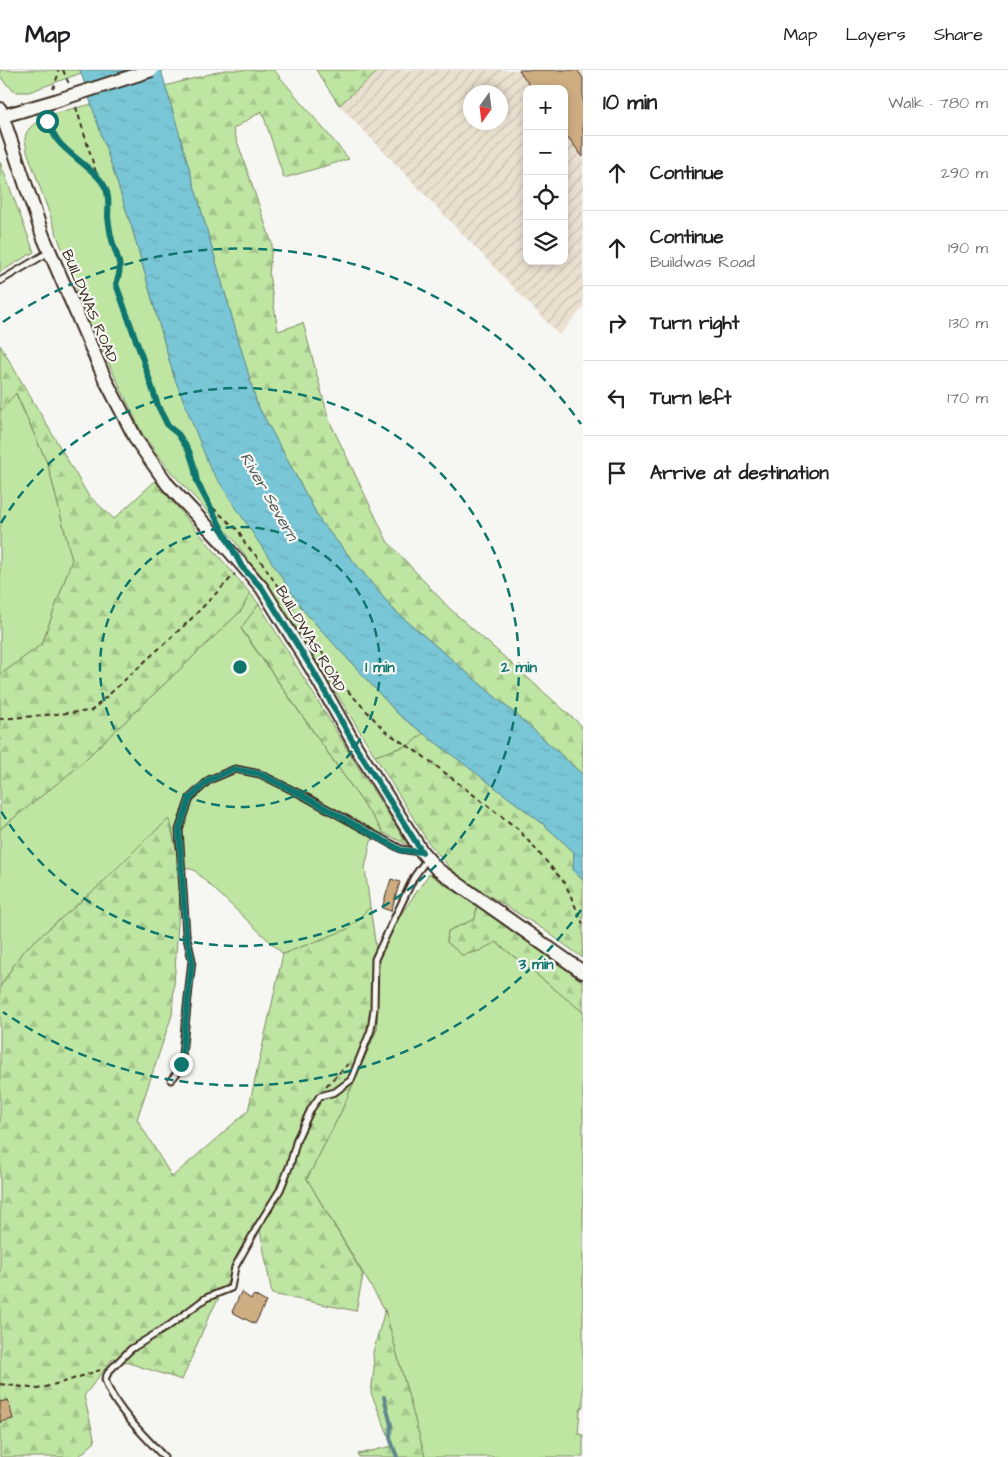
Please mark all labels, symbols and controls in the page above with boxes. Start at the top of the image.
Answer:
text: Map [25,18,70,52]
text: Map [783,22,817,47]
text: Layers [845,22,906,47]
text: Share [934,22,983,47]
north arrow [463,85,508,130]
map controls [523,85,568,265]
button: + [523,85,568,130]
text: 10 min [603,88,657,117]
text: Walk · 780 m [888,92,988,114]
route start [36,110,59,133]
button: − [523,130,568,175]
icon: ahead [603,159,631,187]
text: Continue [650,160,724,187]
text: 290 m [941,162,988,184]
button: locate [523,175,568,220]
button: layers [523,220,568,265]
text: Continue [650,224,724,251]
icon: ahead [603,234,631,262]
text: 190 m [948,237,988,259]
street label: BUILDWAS ROAD [56,246,123,366]
text: Buildwas Road [650,251,755,273]
icon: right [603,309,631,337]
text: Turn right [650,310,739,337]
text: 130 m [949,312,988,334]
icon: left [603,384,631,412]
text: Turn left [650,385,731,412]
text: 170 m [947,387,988,409]
water label: River Severn [235,448,304,546]
icon: arrive [603,459,631,487]
text: Arrive at destination [650,460,829,487]
street label: BUILDWAS ROAD [270,582,351,697]
text: 1 min [365,657,395,678]
text: 2 min [500,657,538,678]
centre of rings [231,658,249,676]
text: 3 min [517,954,554,975]
route end [170,1053,193,1076]

